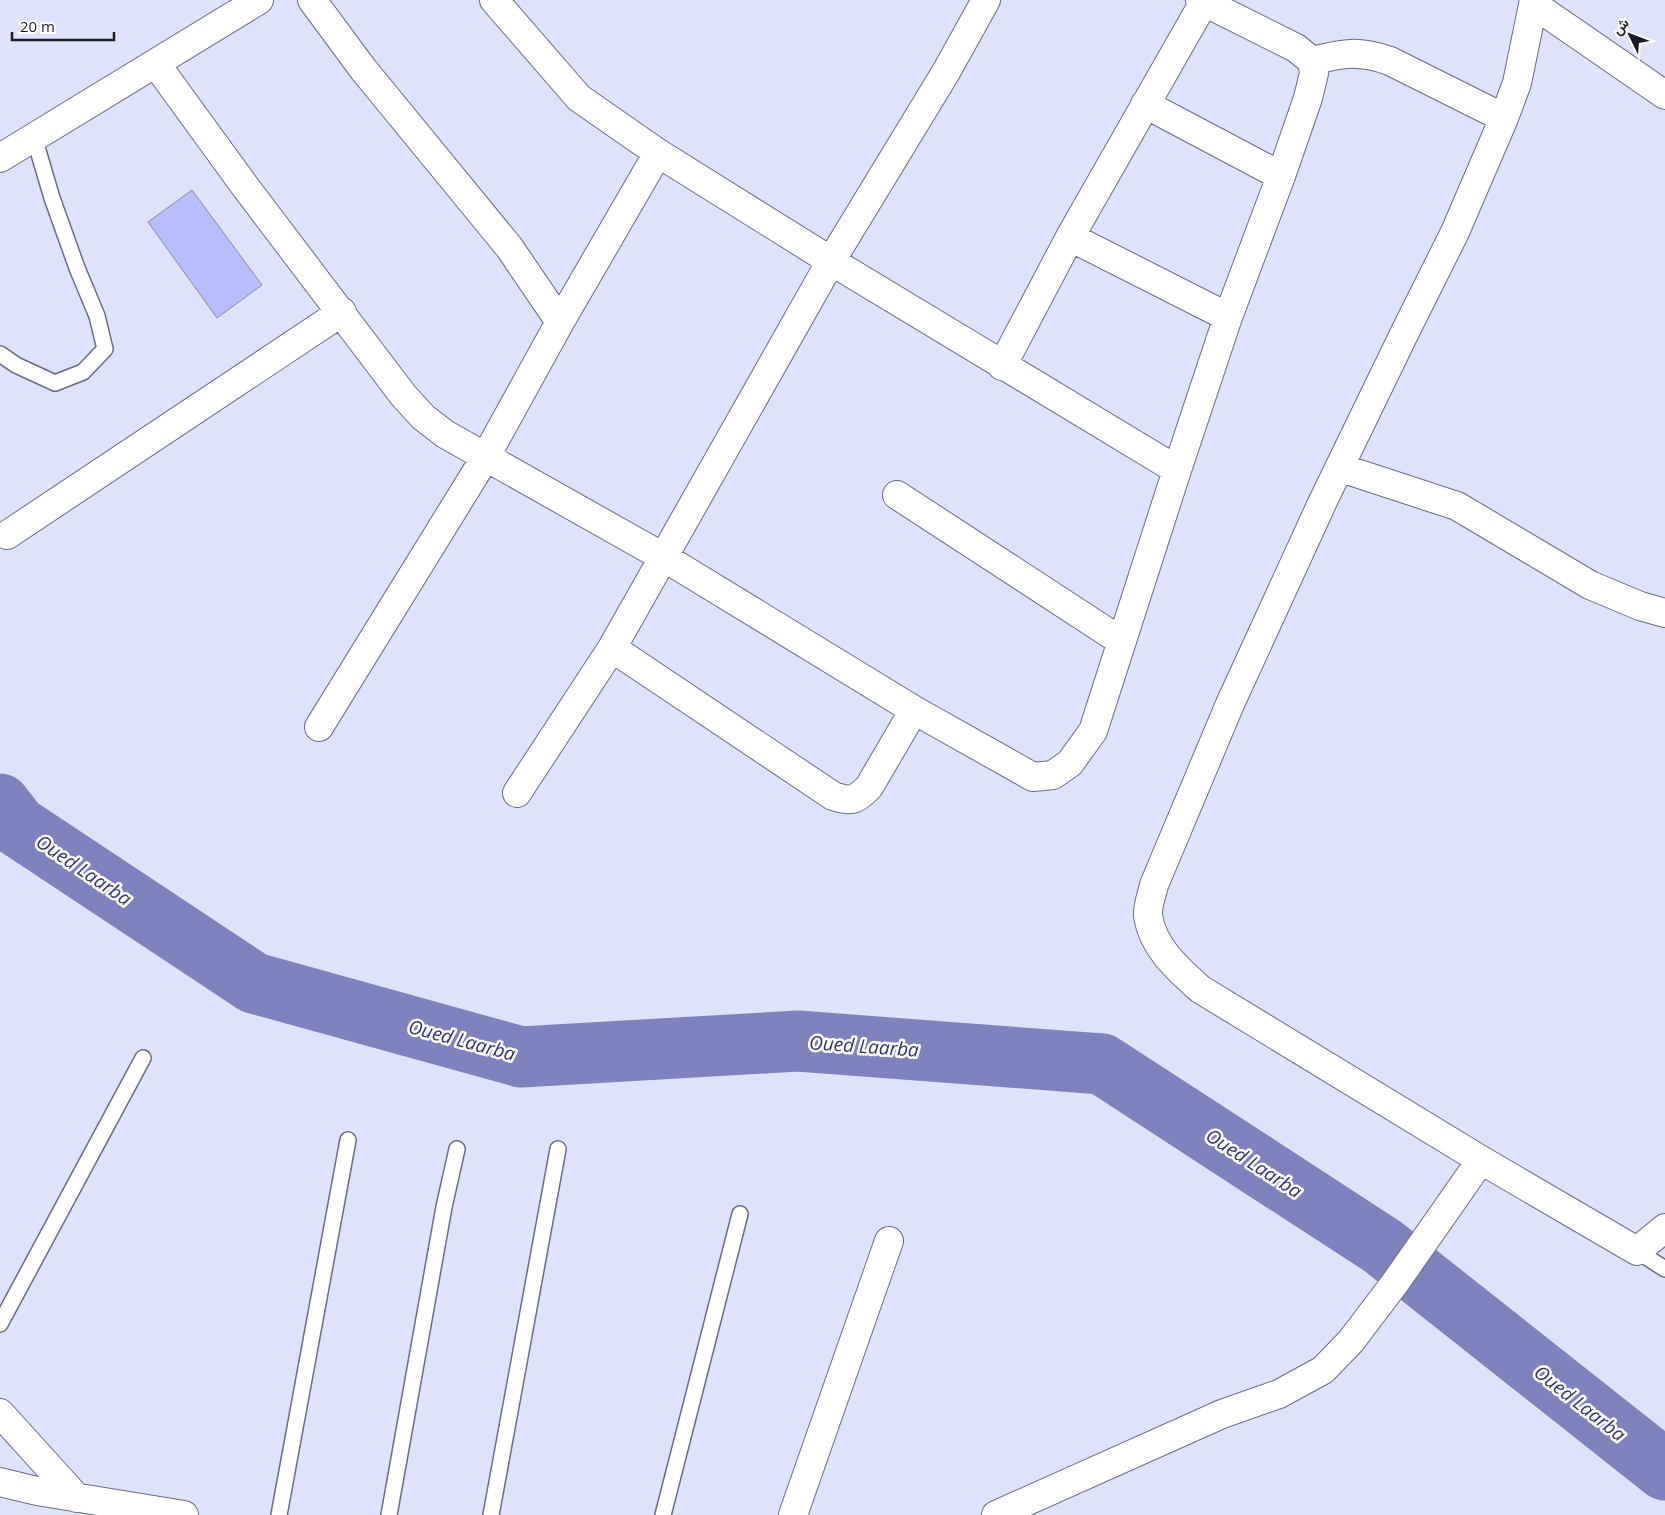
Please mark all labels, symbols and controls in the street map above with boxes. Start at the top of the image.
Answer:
scale bar [12,10,115,42]
north arrow [1605,10,1655,60]
text: ش [1607,13,1633,39]
text: 20 m [20,16,55,36]
water label: Oued Laarba [31,829,137,912]
water label: Oued Laarba [406,1013,519,1067]
water label: Oued Laarba [808,1029,920,1063]
water label: Oued Laarba [1201,1122,1307,1204]
water label: Oued Laarba [1529,1359,1631,1447]

